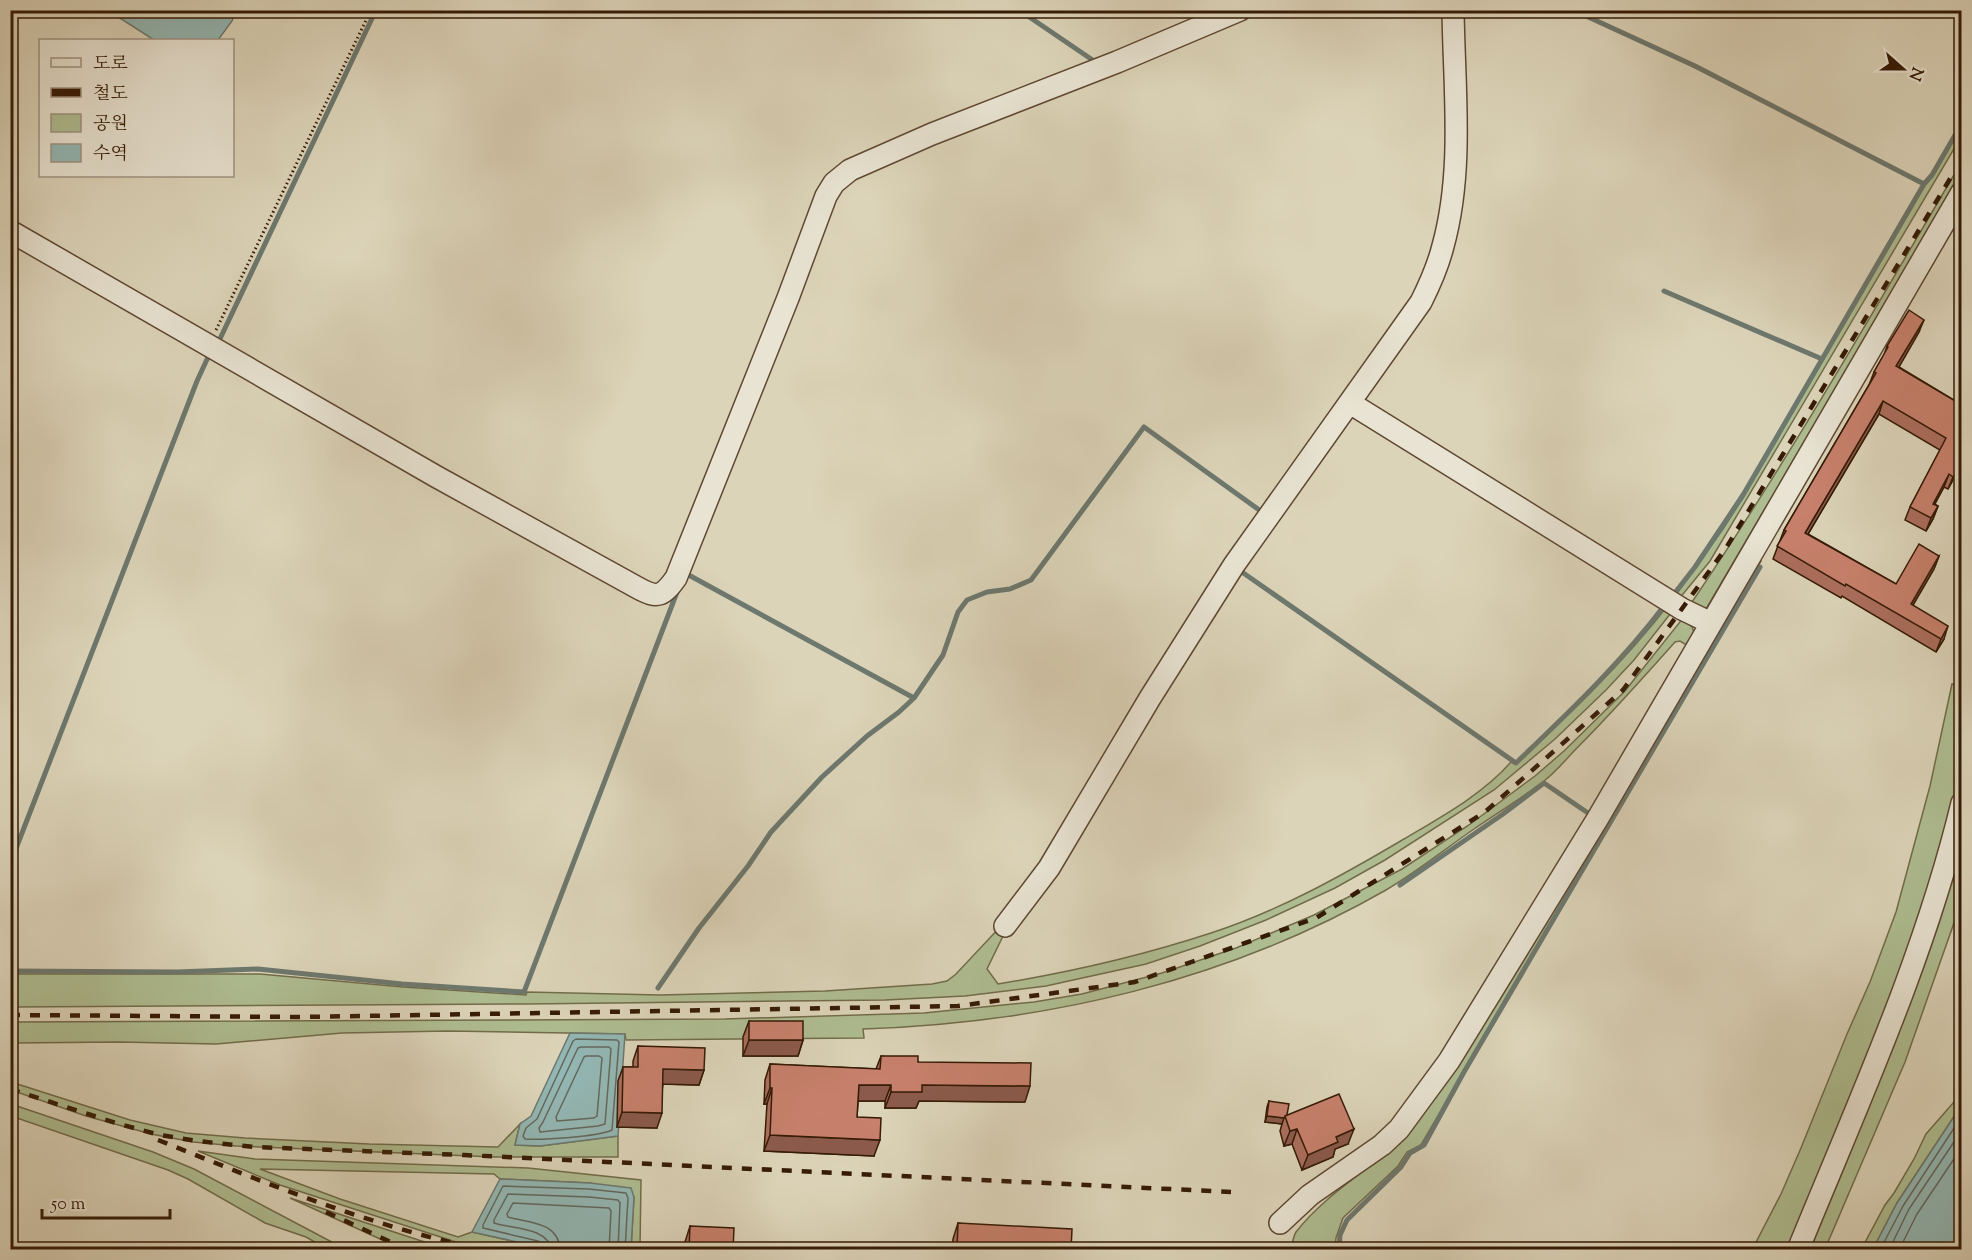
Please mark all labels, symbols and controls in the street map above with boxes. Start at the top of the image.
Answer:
legend [39,39,234,177]
north arrow [1873,39,1933,99]
text: 도로 [93,52,128,78]
text: N [1902,63,1928,84]
text: 철도 [93,82,128,108]
text: 공원 [93,112,128,138]
text: 수역 [93,142,128,168]
scale bar [42,1182,170,1220]
text: 50 m [50,1192,86,1218]

